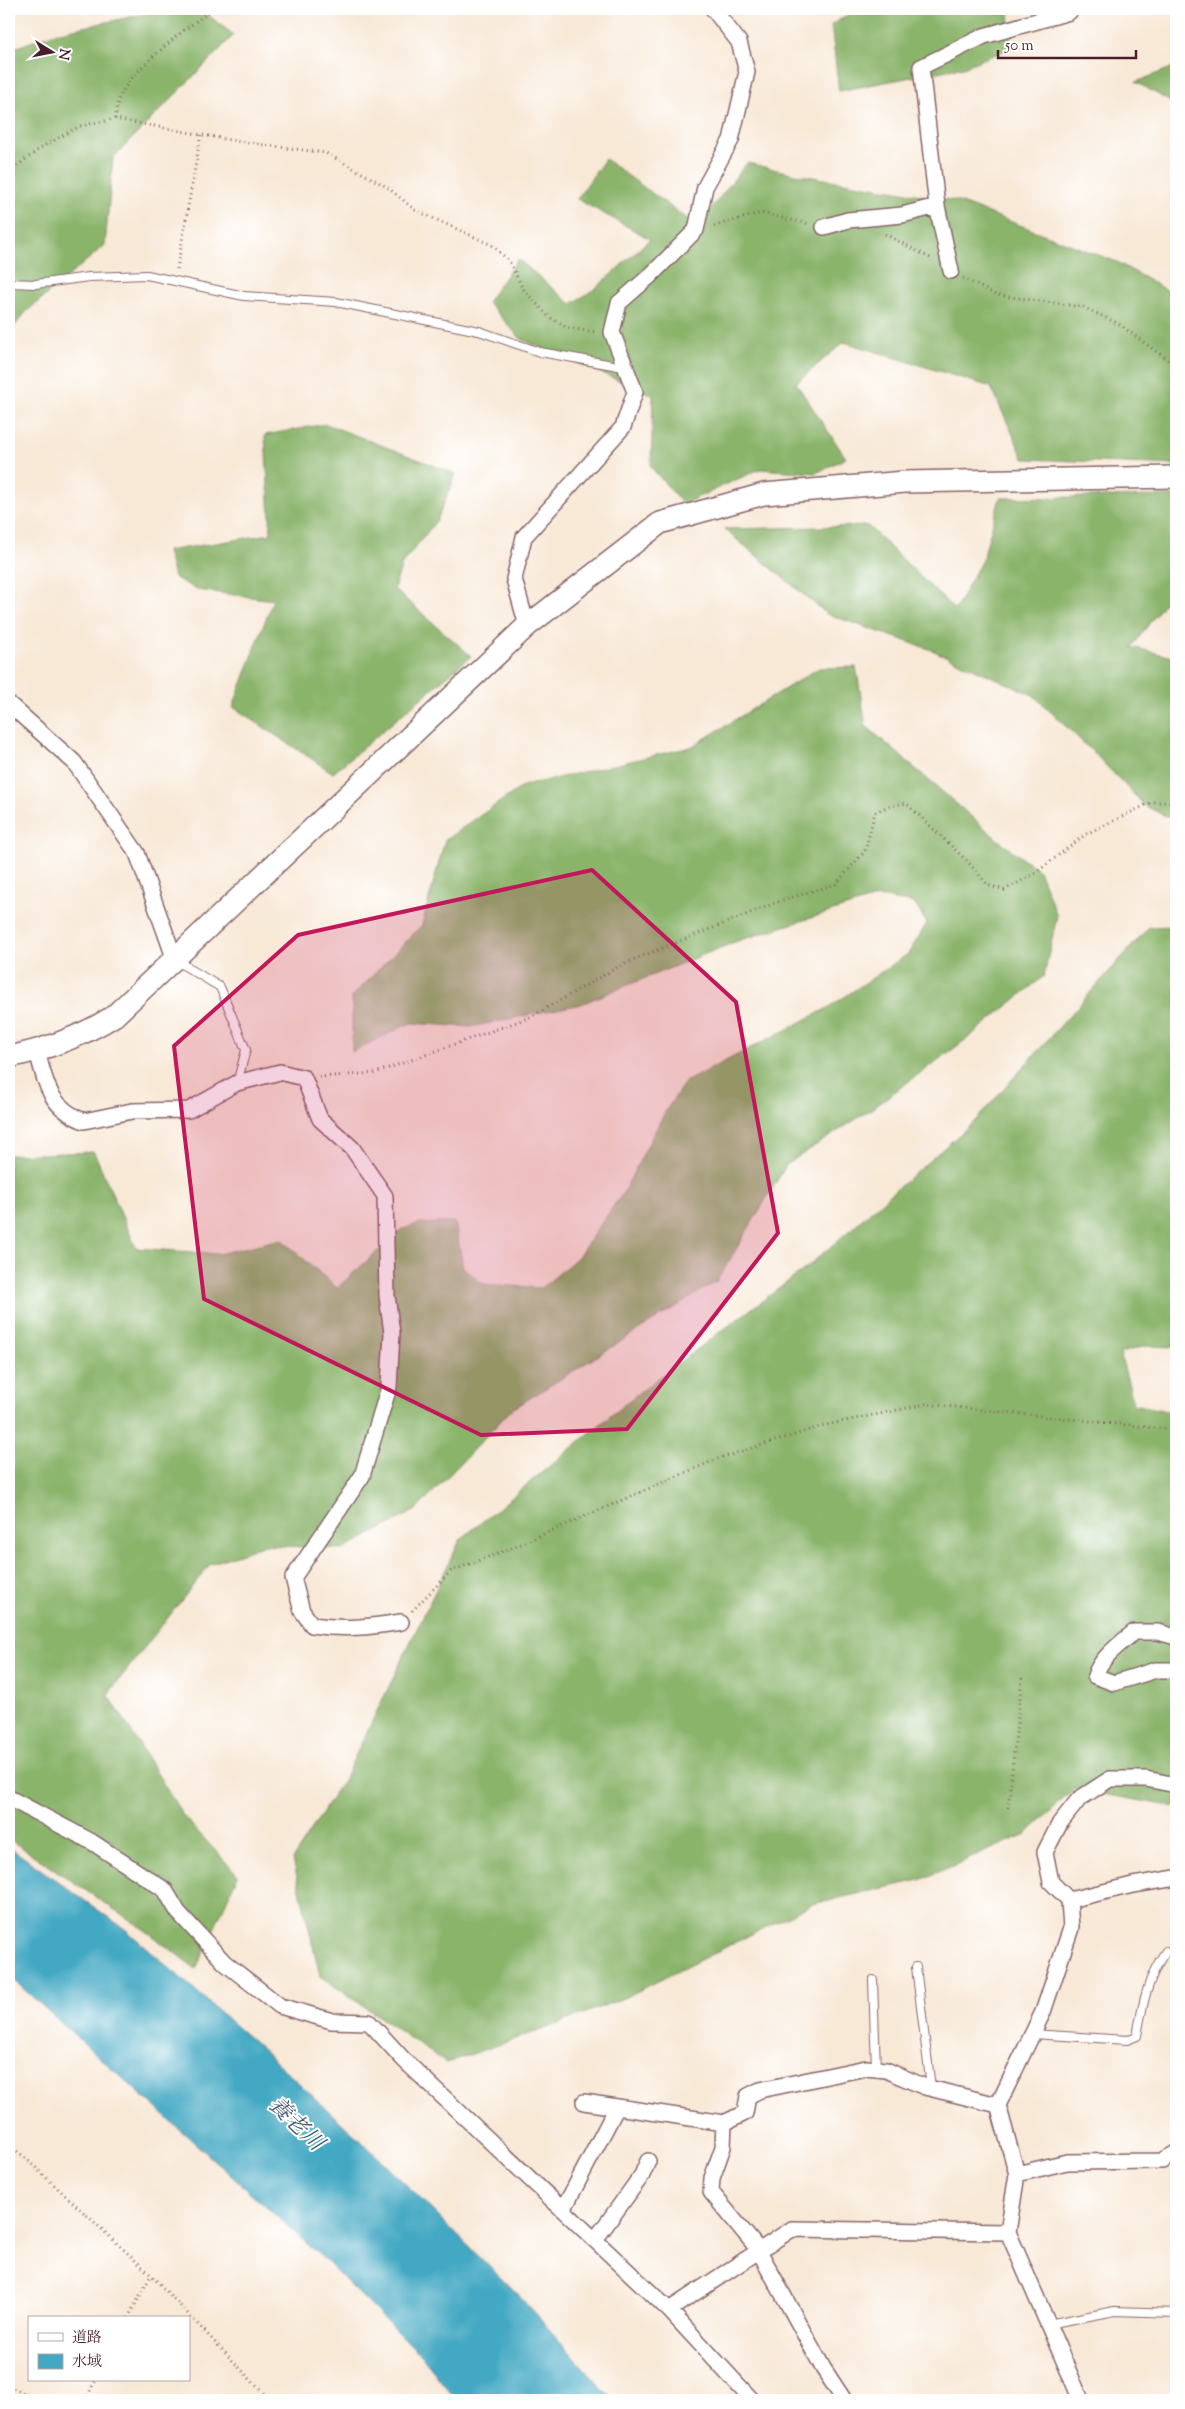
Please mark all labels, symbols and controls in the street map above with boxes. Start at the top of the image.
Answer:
north arrow [28,28,78,78]
scale bar [998,28,1135,60]
text: 50 m [1004,36,1034,57]
text: N [52,47,74,61]
water label: 養老川 [260,2091,331,2161]
legend [28,2316,190,2382]
text: 道路 [72,2328,102,2349]
text: 水域 [72,2352,102,2373]

